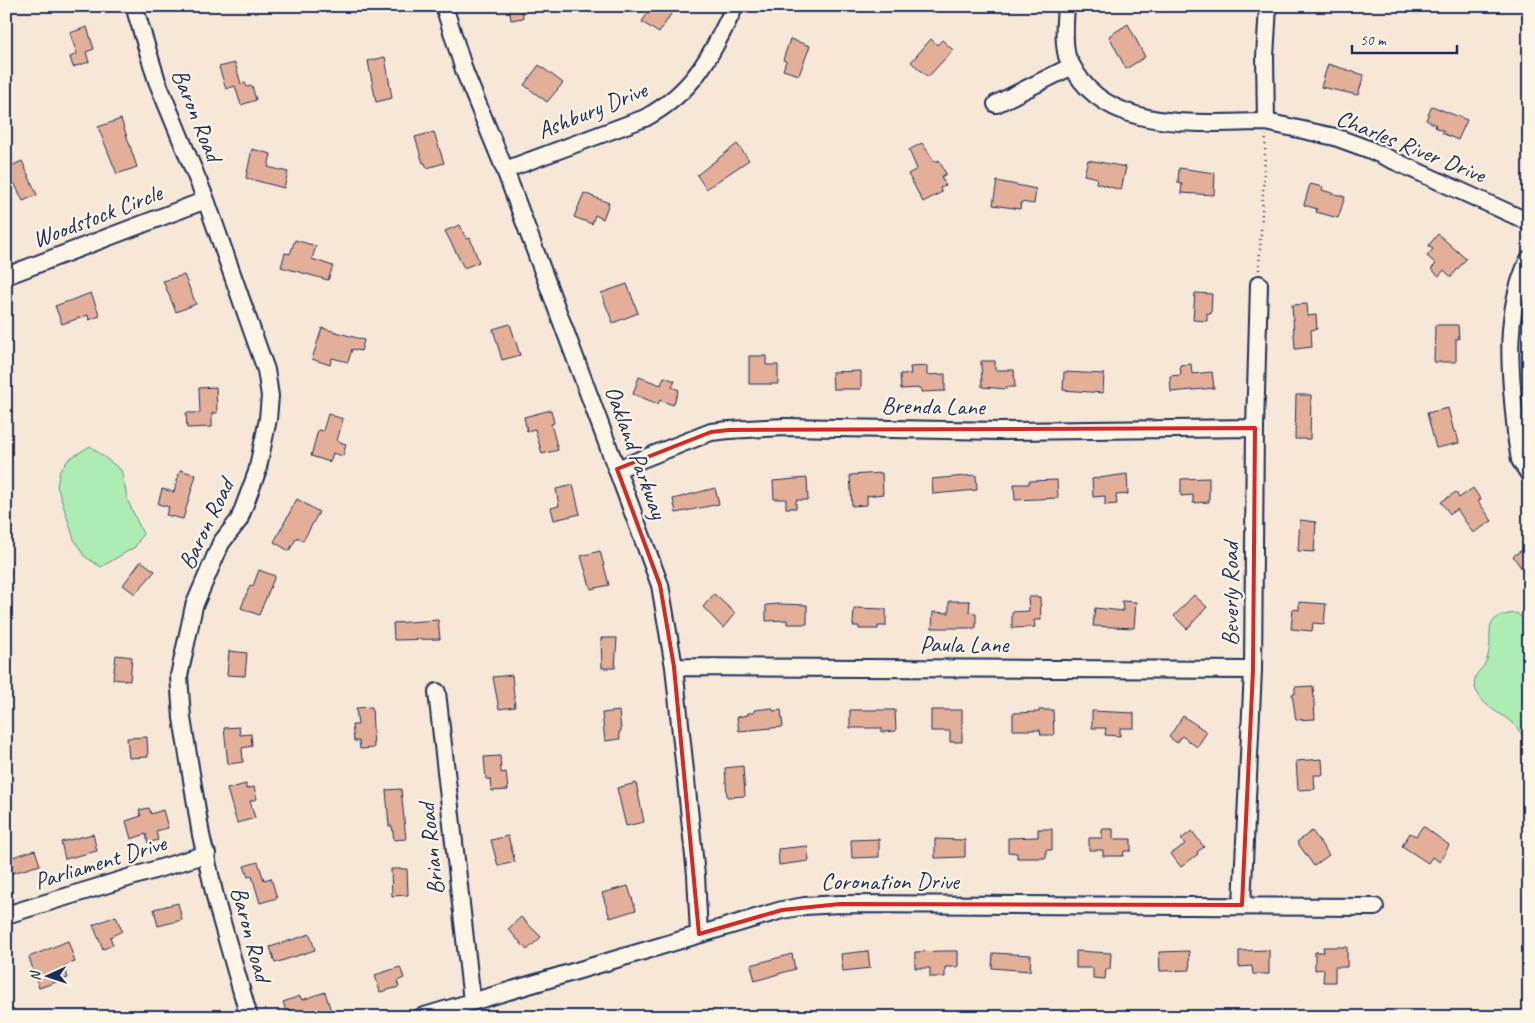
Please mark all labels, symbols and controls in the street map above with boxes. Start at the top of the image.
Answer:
scale bar [1352,22,1458,54]
text: 50 m [1360,31,1387,50]
street label: Baron Road [165,64,230,169]
street label: Ashbury Drive [533,74,653,146]
street label: Charles River Drive [1332,103,1492,190]
street label: Woodstock Circle [28,177,168,254]
street label: Oakland Parkway [598,381,675,524]
street label: Brenda Lane [881,390,987,422]
street label: Baron Road [171,471,242,574]
street label: Beverly Road [1215,539,1245,646]
street label: Paula Lane [920,629,1010,659]
street label: Brian Road [411,798,451,896]
street label: Parliament Drive [30,827,172,896]
street label: Coronation Drive [821,866,961,896]
street label: Baron Road [224,883,279,988]
north arrow [22,950,72,1000]
text: N [27,970,44,981]

